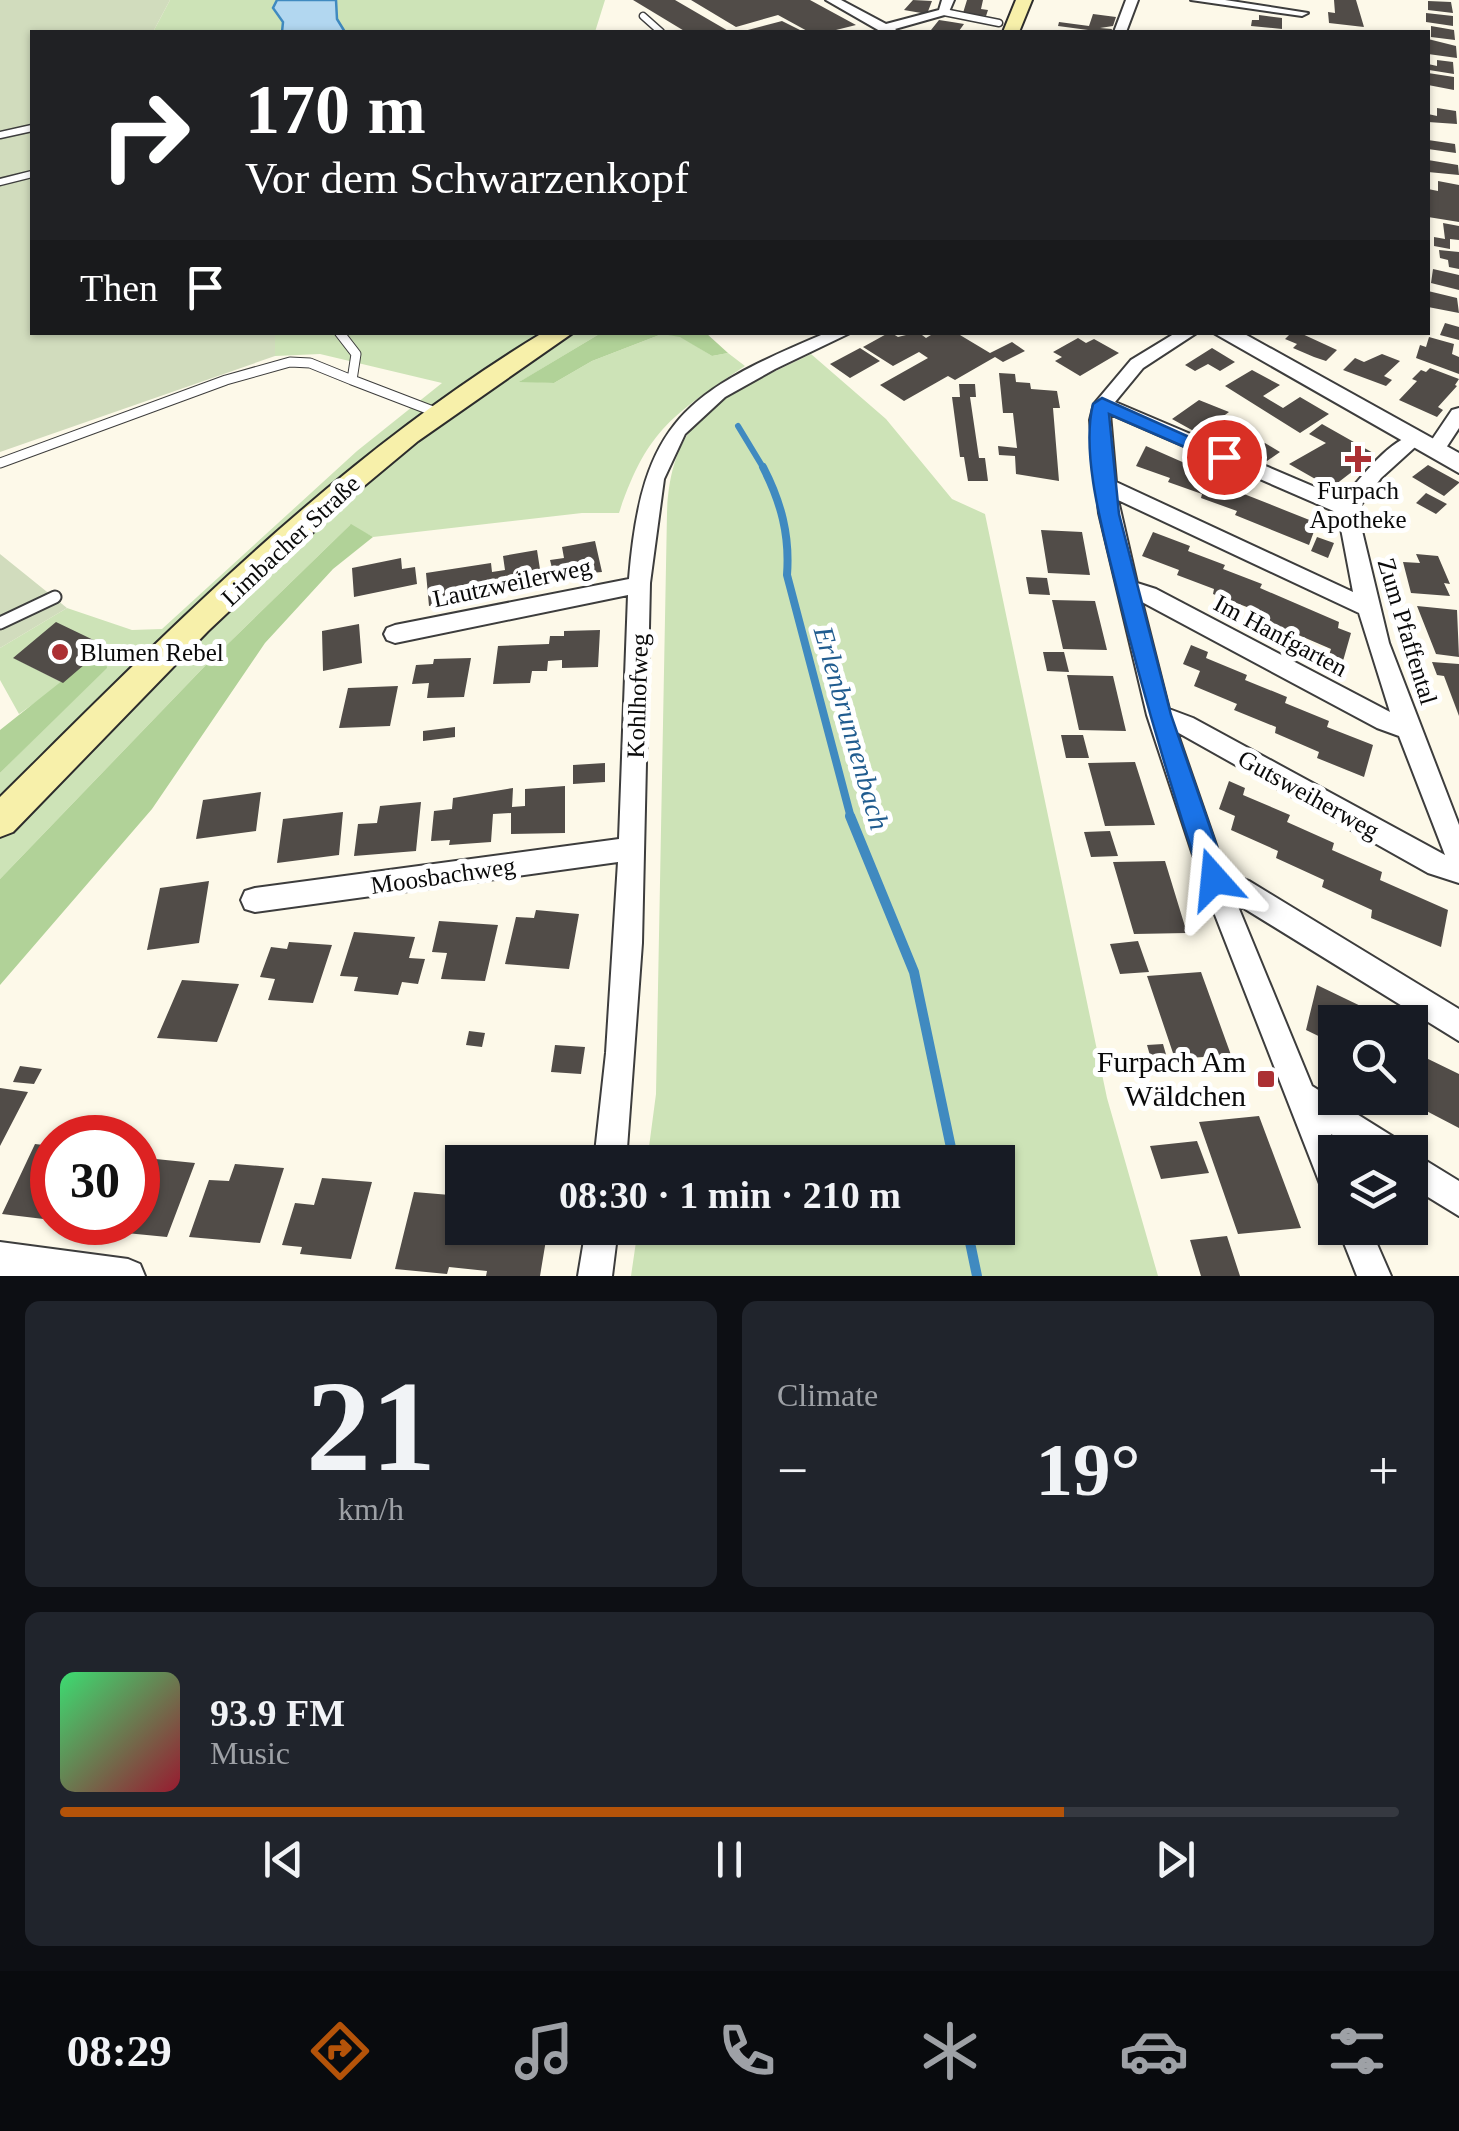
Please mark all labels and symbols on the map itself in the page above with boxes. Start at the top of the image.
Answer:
pin [1182,415,1267,500]
marker: Furpach Apotheke [1347,448,1369,470]
street label: Limbacher Straße [216,470,365,611]
place label: Furpach Apotheke [1309,477,1407,533]
street label: Lautzweilerweg [431,552,594,612]
street label: Zum Pfaffental [1372,555,1443,708]
street label: Im Hanfgarten [1210,589,1352,682]
water label: Erlenbrunnenbach [807,622,895,833]
street label: Kohlhofweg [622,633,653,759]
place label: Blumen Rebel [80,639,224,666]
marker: Blumen Rebel [49,641,71,663]
street label: Gutsweiherweg [1234,745,1384,845]
position arrow [1162,827,1266,931]
street label: Moosbachweg [369,852,518,899]
place label: Furpach Am Wäldchen [1097,1045,1246,1112]
marker: Furpach Am Wäldchen [1255,1068,1277,1090]
speed limit sign: 30 [30,1115,160,1245]

